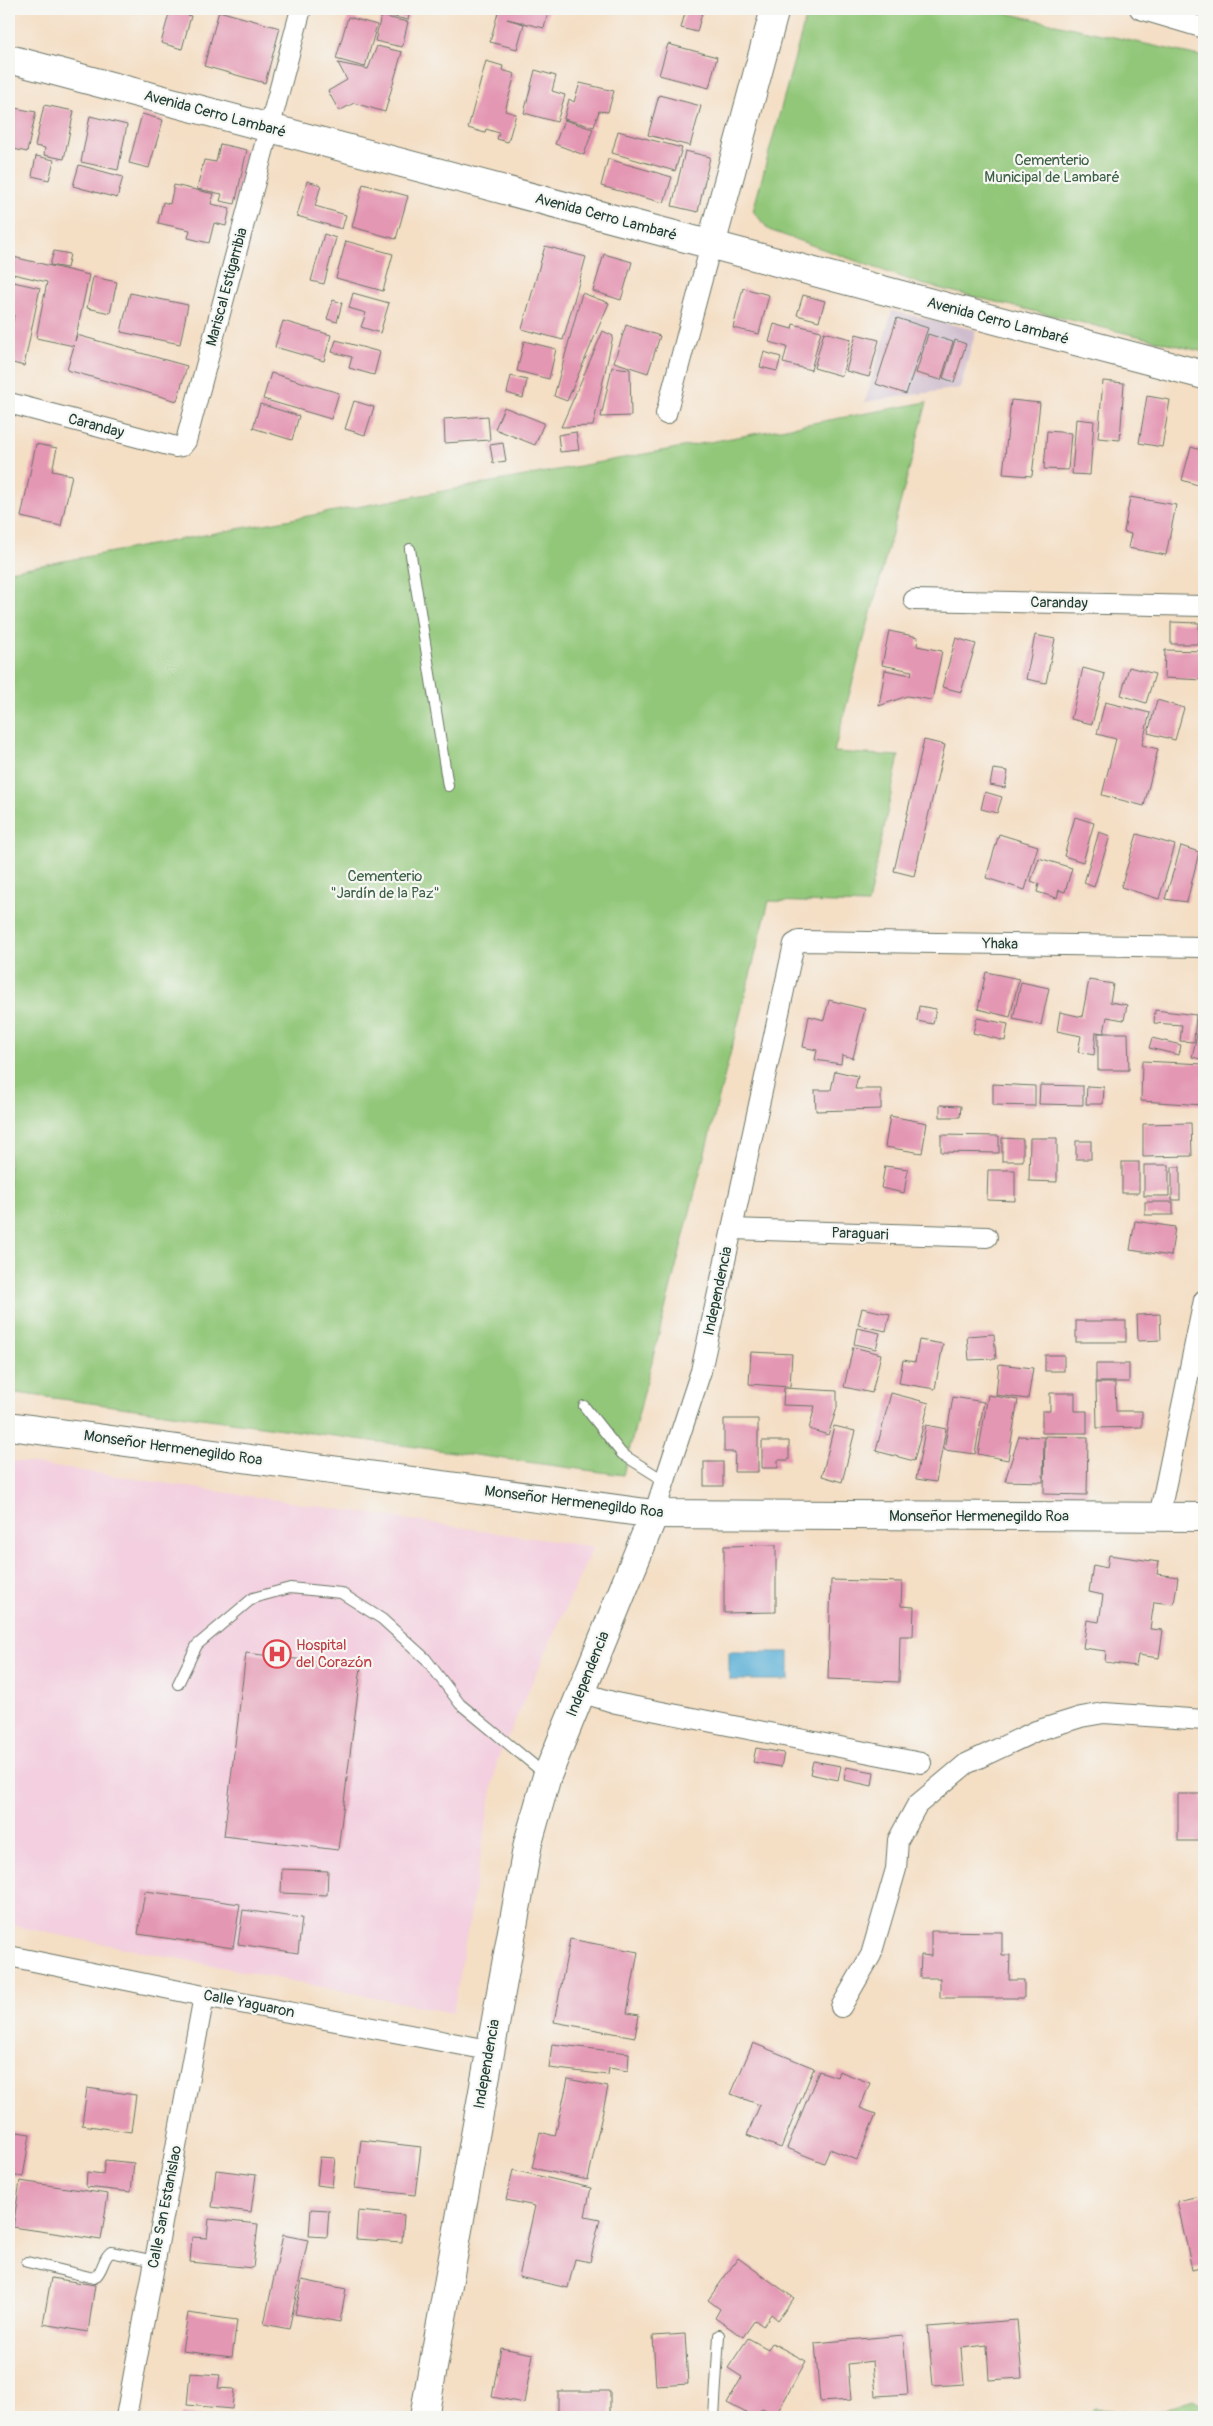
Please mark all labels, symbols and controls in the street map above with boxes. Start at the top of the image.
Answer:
street label: Avenida Cerro Lambaré [142,86,288,142]
park label: Cementerio Municipal de Lambaré [984,151,1120,187]
street label: Avenida Cerro Lambaré [533,189,679,245]
street label: Mariscal Estigarribia [202,226,252,348]
street label: Avenida Cerro Lambaré [925,293,1071,349]
street label: Caranday [66,409,127,443]
street label: Caranday [1030,593,1088,613]
park label: Cementerio "Jardín de la Paz" [330,867,440,903]
street label: Yhaka [981,934,1018,954]
street label: Paraguari [831,1224,889,1245]
street label: Independencia [699,1245,737,1337]
street label: Monseñor Hermenegildo Roa [82,1426,264,1470]
street label: Monseñor Hermenegildo Roa [483,1482,665,1522]
street label: Monseñor Hermenegildo Roa [889,1507,1069,1526]
street label: Independencia [562,1628,614,1720]
place label: Hospital del Corazón [296,1636,372,1672]
hospital icon: Hospital del Corazón [262,1639,292,1669]
street label: Calle Yaguaron [202,1986,296,2022]
street label: Independencia [470,2018,504,2110]
street label: Calle San Estanislao [144,2144,186,2270]

